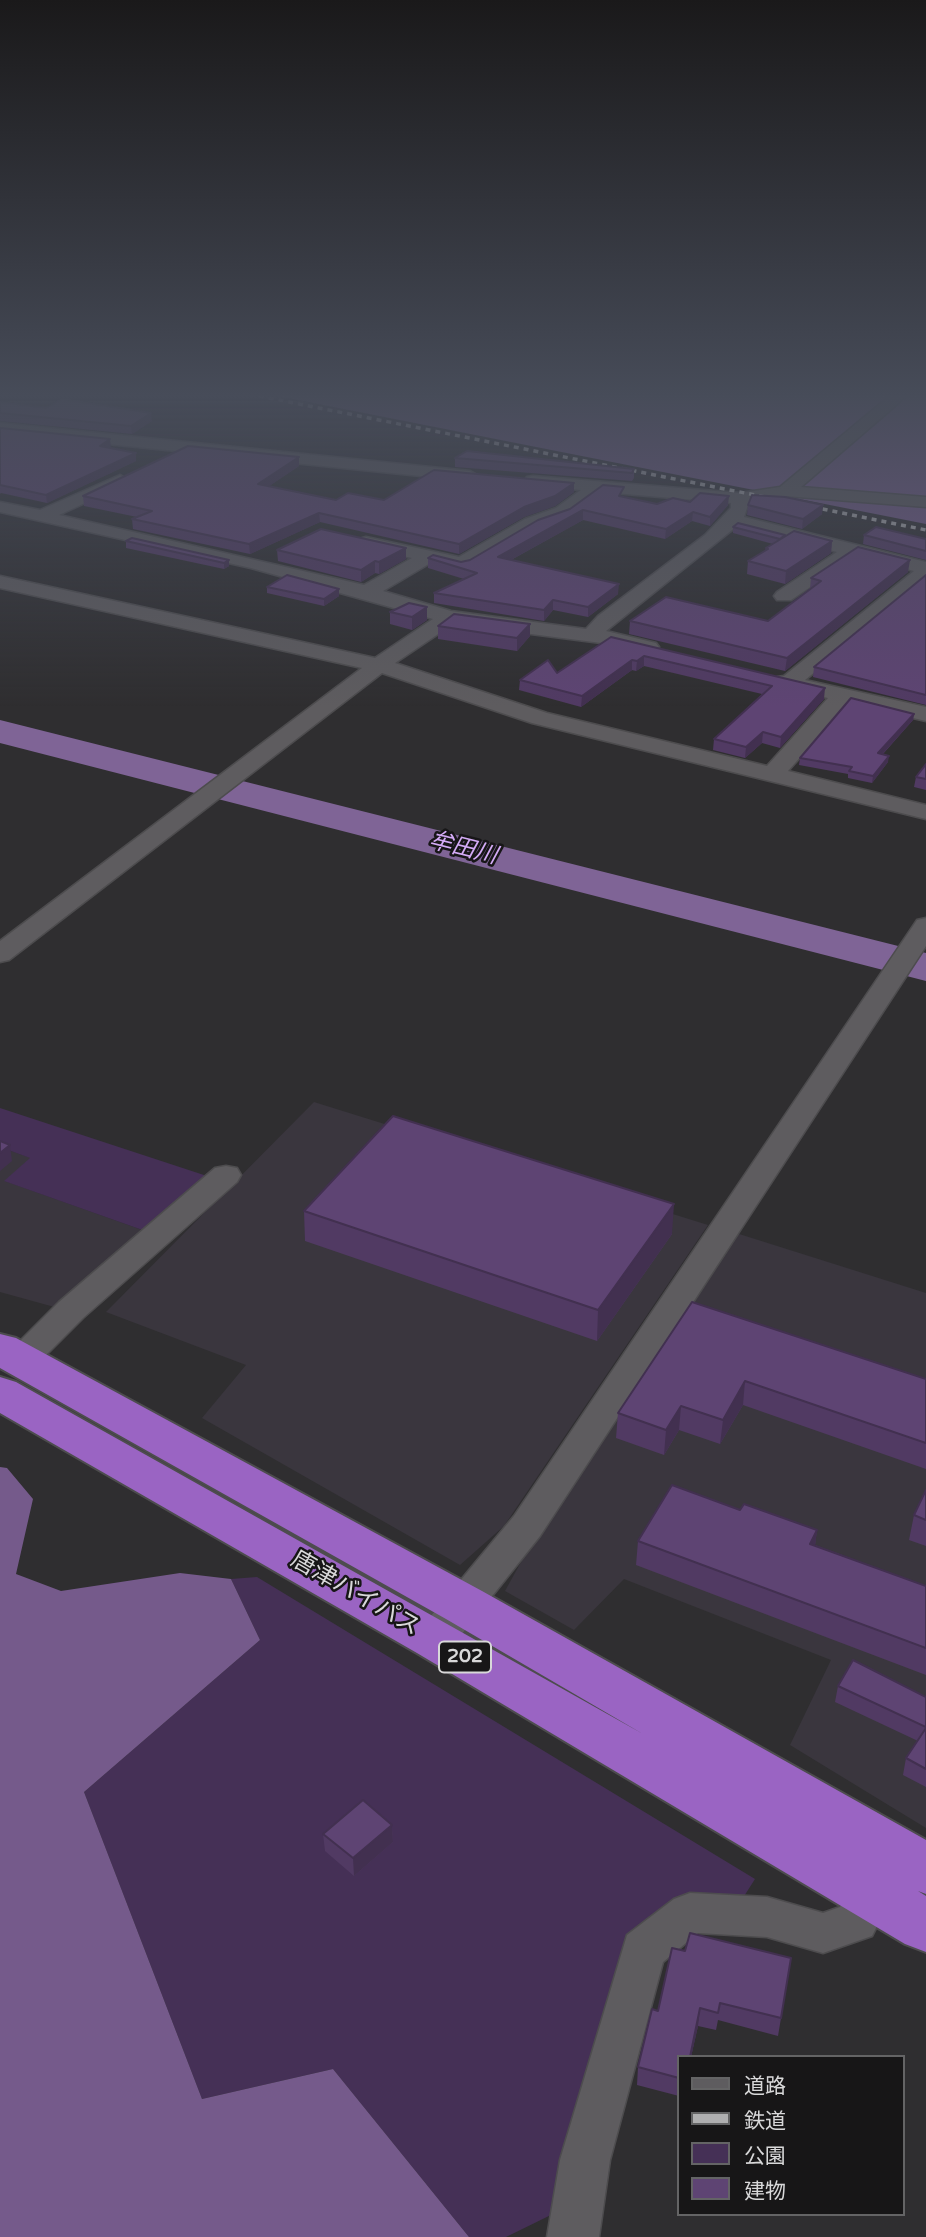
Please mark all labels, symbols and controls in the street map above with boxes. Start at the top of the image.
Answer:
water label: 牟田川 [426,827,500,871]
street label: 唐津バイパス [285,1546,425,1642]
road number: 202 [439,1642,491,1672]
legend [678,2055,905,2216]
text: 道路 [744,2074,786,2099]
text: 鉄道 [744,2109,786,2134]
text: 公園 [744,2144,786,2169]
text: 建物 [744,2179,786,2204]

